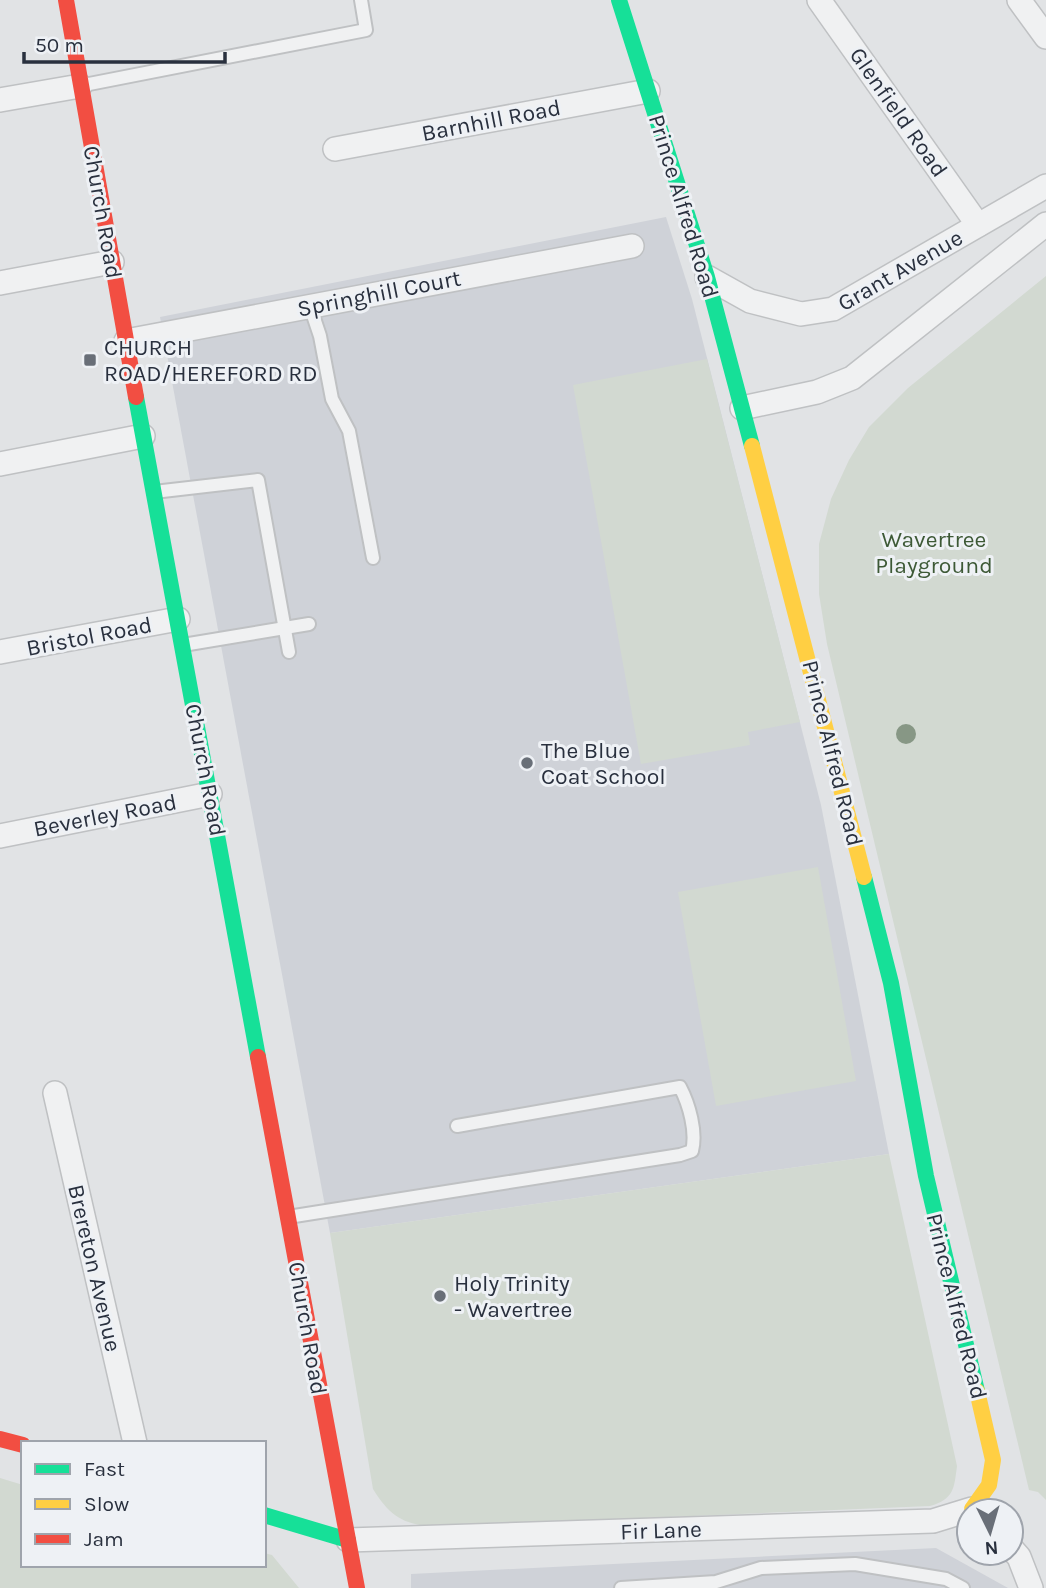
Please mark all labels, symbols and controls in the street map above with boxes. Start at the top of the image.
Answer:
scale bar [24,21,226,65]
text: 50 m [35,33,84,57]
street label: Glenfield Road [844,42,953,182]
street label: Barnhill Road [419,94,563,147]
street label: Prince Alfred Road [643,111,724,301]
street label: Church Road [78,144,127,281]
street label: Grant Avenue [833,224,967,317]
street label: Springhill Court [295,264,463,323]
place label: CHURCH ROAD/HEREFORD RD [104,334,317,387]
marker: CHURCH ROAD/HEREFORD RD [82,352,98,368]
park label: Wavertree Playground [875,526,993,579]
street label: Bristol Road [24,611,154,662]
street label: Prince Alfred Road [796,657,869,849]
street label: Church Road [179,702,232,839]
place label: The Blue Coat School [541,737,666,790]
marker: The Blue Coat School [519,755,535,771]
street label: Beverley Road [31,788,179,843]
street label: Brereton Avenue [62,1182,127,1354]
street label: Prince Alfred Road [920,1210,993,1402]
street label: Church Road [283,1260,332,1397]
place label: Holy Trinity - Wavertree [454,1270,572,1323]
marker: Holy Trinity - Wavertree [432,1288,448,1304]
legend [21,1441,266,1567]
text: Fast [84,1457,125,1481]
text: Slow [84,1492,129,1516]
north arrow [955,1497,1025,1567]
street label: Fir Lane [620,1516,702,1545]
text: Jam [84,1527,124,1551]
text: N [984,1536,999,1559]

